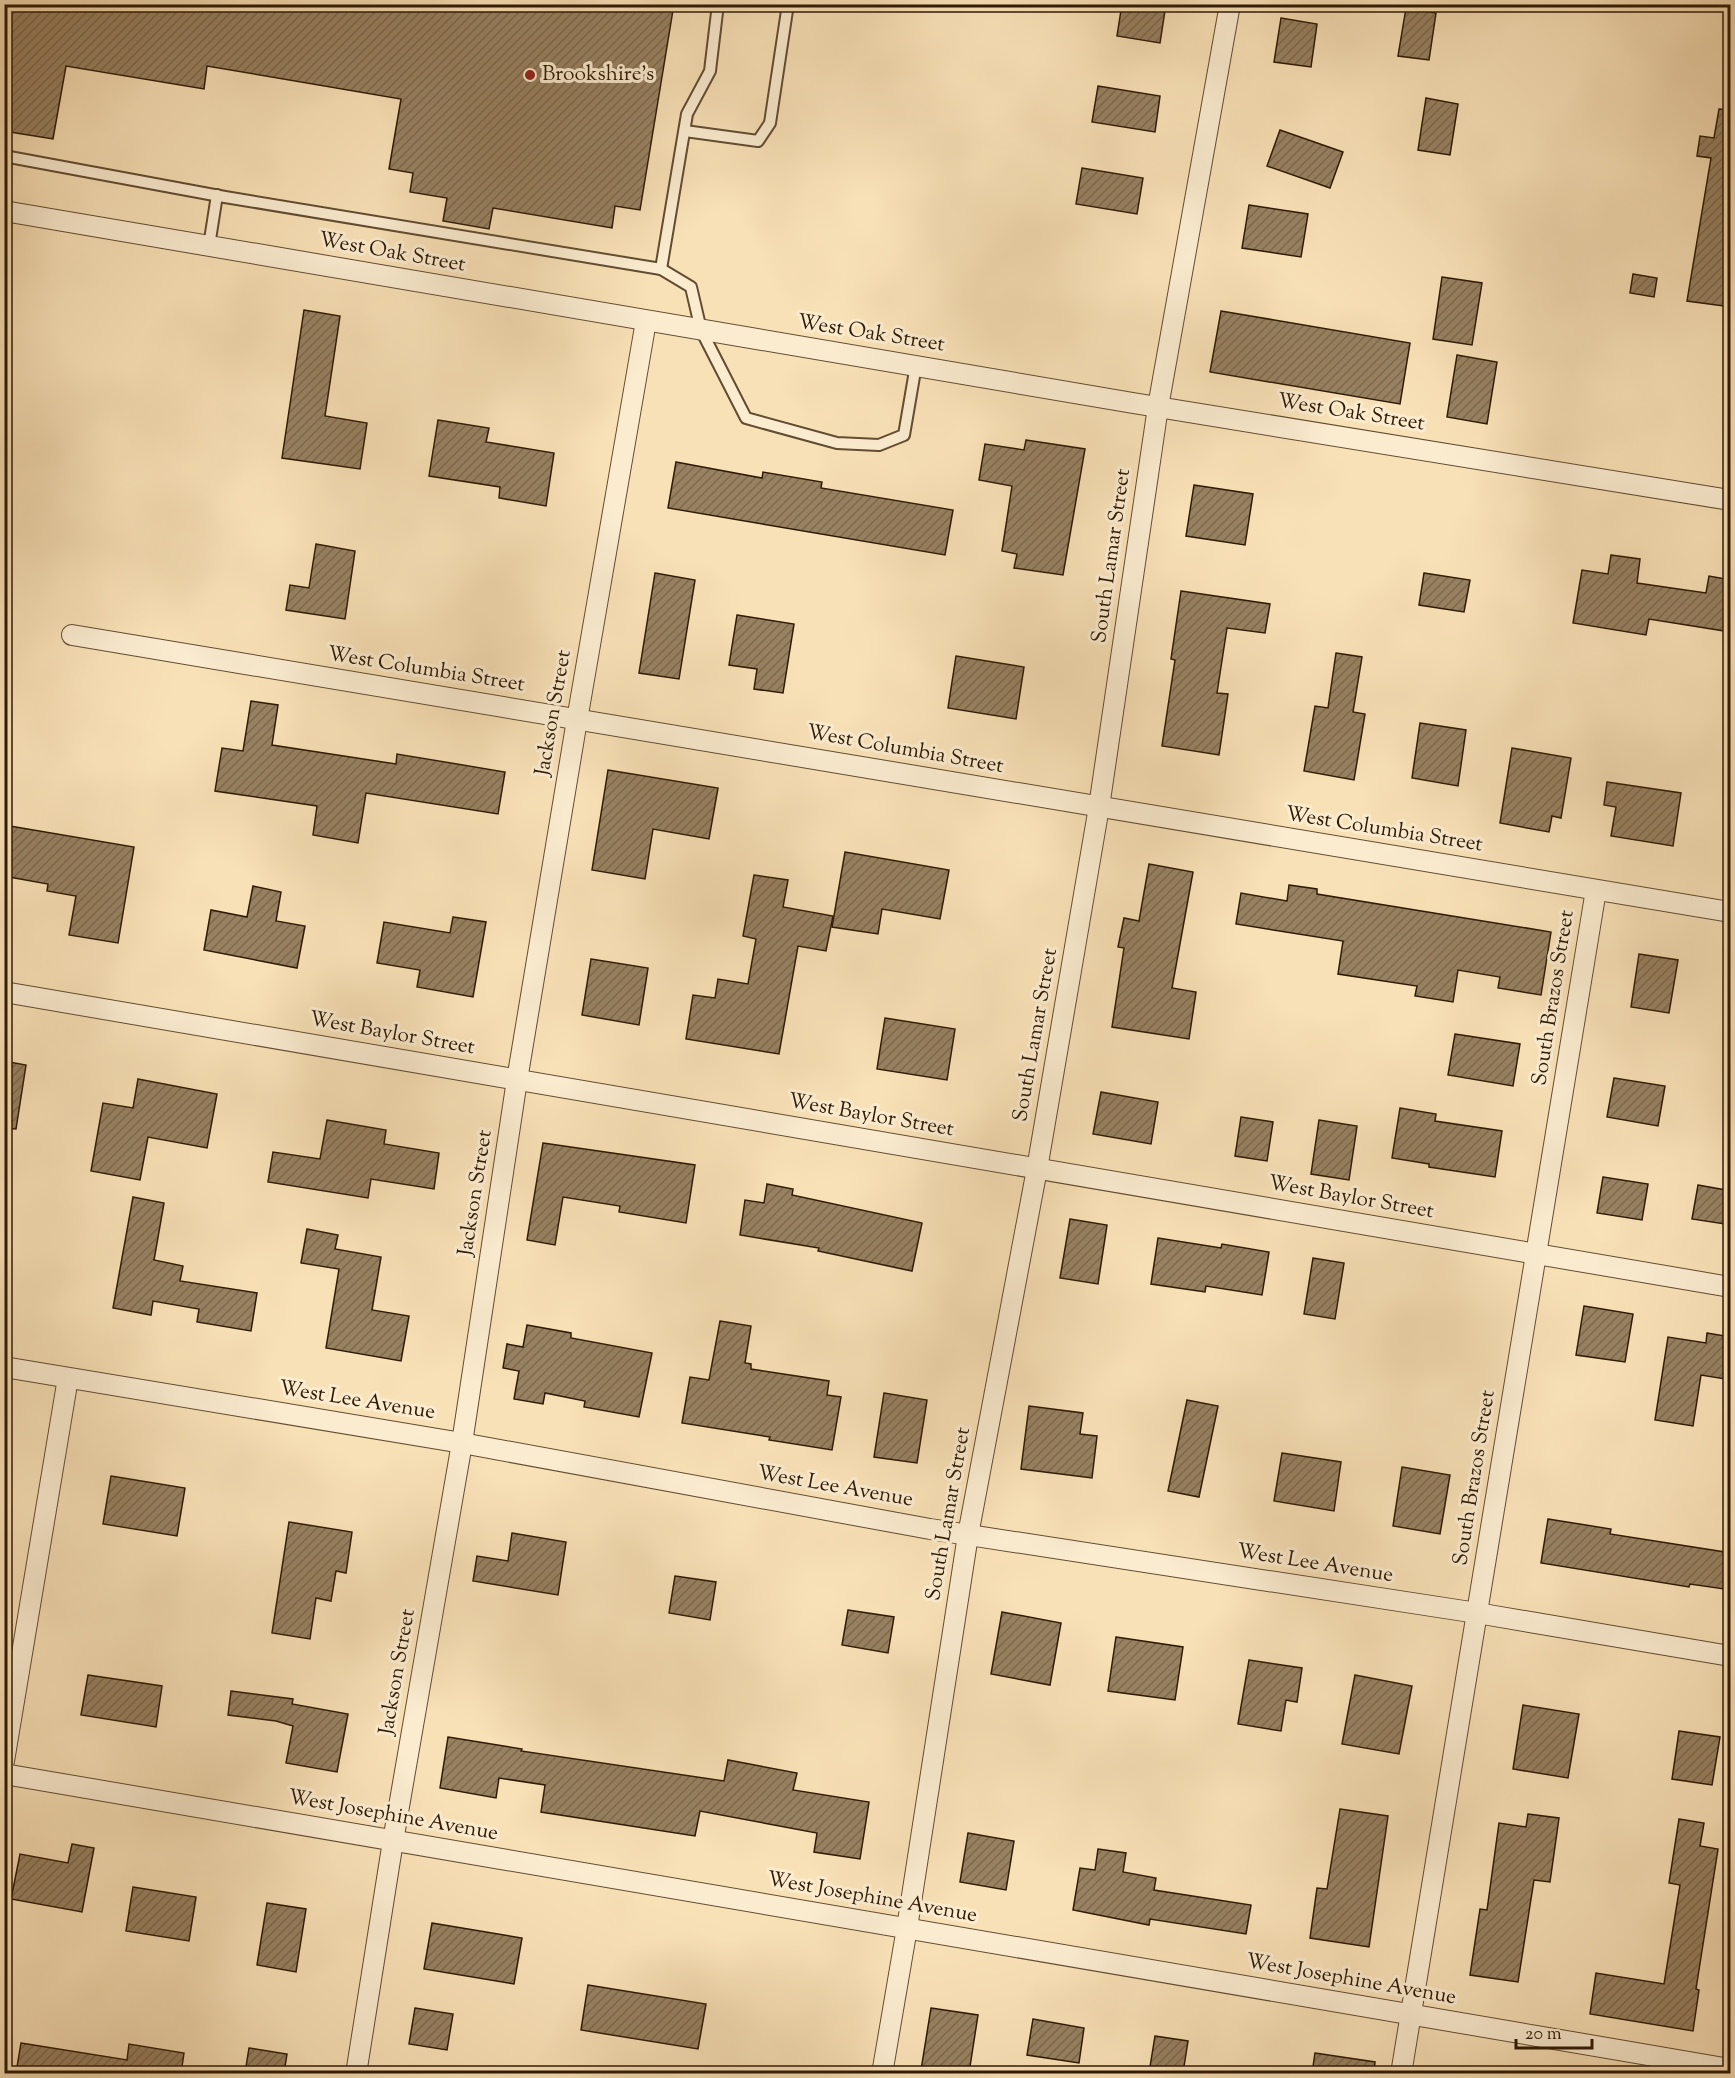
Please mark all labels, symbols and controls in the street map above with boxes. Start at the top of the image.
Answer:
place label: Brookshire's [542,60,654,90]
marker: Brookshire's [523,68,537,82]
street label: West Oak Street [316,225,468,281]
street label: West Oak Street [795,308,947,360]
street label: West Oak Street [1275,387,1427,439]
street label: South Lamar Street [1085,467,1139,645]
street label: West Columbia Street [325,640,527,700]
street label: Jackson Street [528,648,580,779]
street label: West Columbia Street [804,718,1006,782]
street label: West Columbia Street [1283,800,1485,860]
street label: South Brazos Street [1525,908,1583,1088]
street label: South Lamar Street [1006,946,1066,1124]
street label: West Baylor Street [307,1005,477,1063]
street label: West Baylor Street [786,1087,956,1145]
street label: Jackson Street [451,1128,501,1259]
street label: West Baylor Street [1266,1169,1436,1227]
street label: West Lee Avenue [277,1374,437,1428]
street label: South Brazos Street [1446,1388,1504,1568]
street label: South Lamar Street [919,1425,979,1603]
street label: West Lee Avenue [755,1459,915,1515]
street label: West Lee Avenue [1235,1537,1395,1591]
street label: Jackson Street [372,1607,424,1738]
street label: West Josephine Avenue [286,1783,500,1849]
street label: West Josephine Avenue [765,1865,979,1931]
street label: West Josephine Avenue [1244,1947,1458,2013]
scale bar [1516,2012,1592,2050]
text: 20 m [1525,2022,1562,2048]

